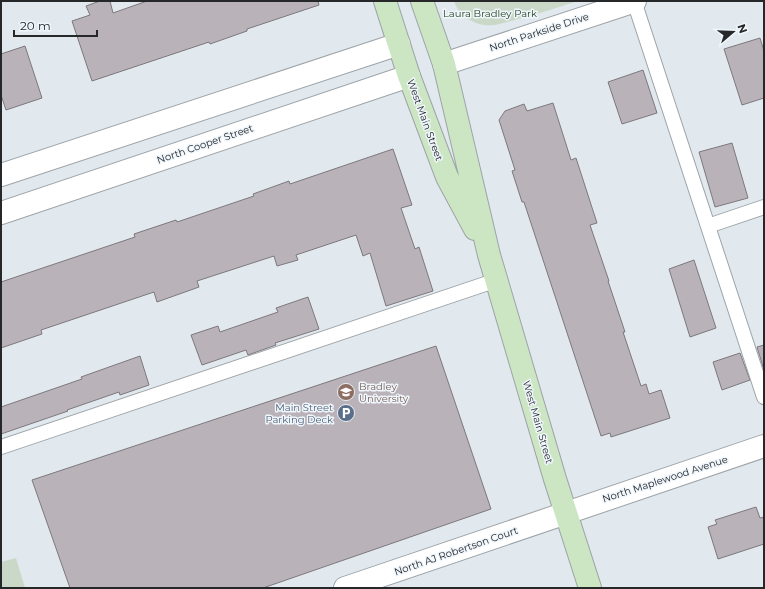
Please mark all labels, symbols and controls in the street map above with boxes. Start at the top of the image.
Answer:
park label: Laura Bradley Park [443,7,537,20]
street label: North Parkside Drive [488,10,590,54]
scale bar [14,12,97,38]
north arrow [713,12,753,52]
text: 20 m [20,18,51,33]
text: N [734,22,751,35]
street label: West Main Street [404,77,446,163]
street label: North Cooper Street [155,121,255,167]
street label: West Main Street [520,379,556,465]
place label: Bradley University [359,380,409,405]
school or university icon: Bradley University [336,382,356,402]
place label: Main Street Parking Deck [265,401,333,426]
parking icon: Main Street Parking Deck [336,403,356,423]
street label: North Maplewood Avenue [601,453,729,505]
street label: North AJ Robertson Court [392,524,520,578]

